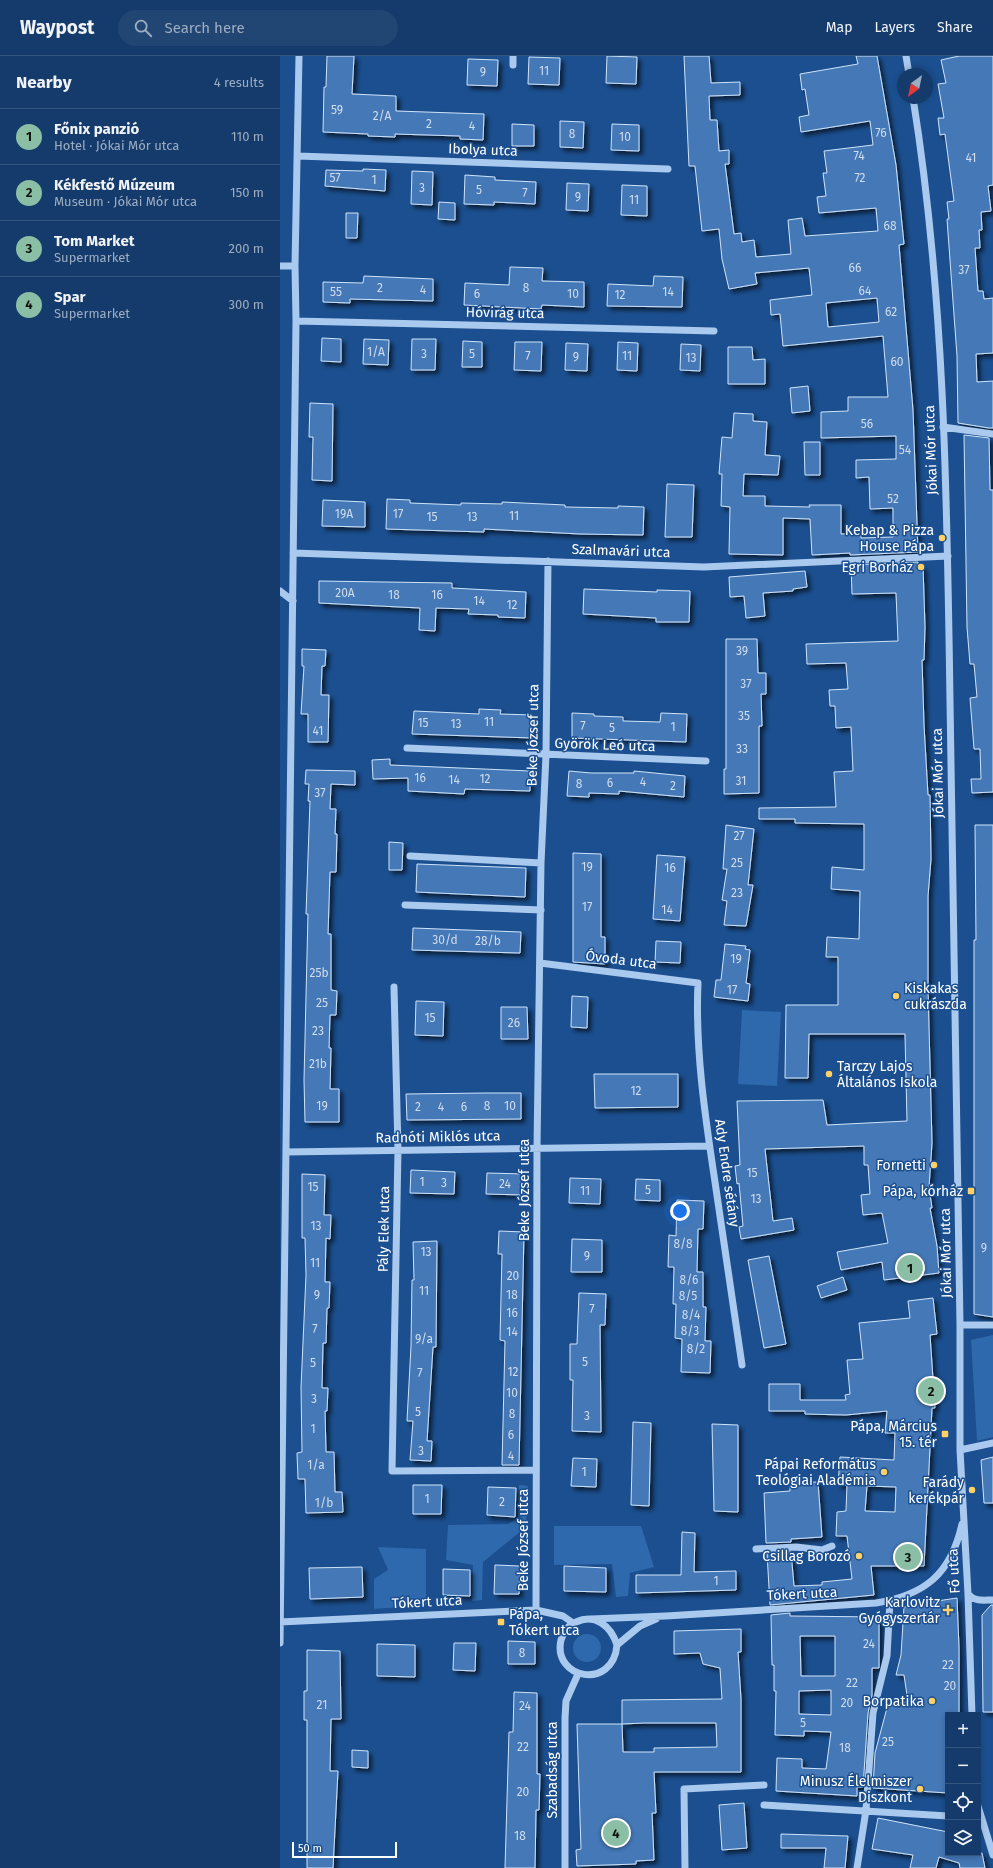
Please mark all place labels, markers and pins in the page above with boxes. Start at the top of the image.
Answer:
place label: Kebap & Pizza House Pápa [845,522,934,555]
marker: Kebap & Pizza House Pápa [937,533,947,543]
place label: Egri Borház [841,559,913,576]
marker: Egri Borház [916,562,926,572]
place label: Kiskakas cukrászda [904,980,967,1013]
marker: Kiskakas cukrászda [891,991,901,1001]
place label: Tarczy Lajos Általános Iskola [837,1058,937,1091]
marker: Tarczy Lajos Általános Iskola [824,1069,834,1079]
place label: Fornetti [876,1157,926,1174]
marker: Fornetti [929,1160,939,1170]
place label: Pápa, kórház [883,1183,963,1200]
marker: Pápa, kórház [966,1186,976,1196]
pin: 1 [897,1253,923,1283]
pin: 2 [918,1376,944,1406]
place label: Pápa, Március 15. tér [850,1418,938,1451]
marker: Pápa, Március 15. tér [940,1429,950,1439]
place label: Pápai Református Teológiai Aladémia [756,1456,876,1489]
marker: Pápai Református Teológiai Aladémia [879,1467,889,1477]
place label: Farády kerékpár [908,1474,965,1507]
marker: Farády kerékpár [967,1485,977,1495]
pin: 3 [895,1542,921,1572]
place label: Csillag Borozó [762,1548,851,1565]
marker: Csillag Borozó [854,1551,864,1561]
place label: Karlovitz Gyógyszertár [859,1594,941,1627]
marker: Karlovitz Gyógyszertár [943,1605,953,1615]
place label: Pápa, Tókert utca [509,1606,580,1639]
marker: Pápa, Tókert utca [496,1617,506,1627]
place label: Borpatika [863,1693,924,1710]
marker: Borpatika [927,1696,937,1706]
place label: Minusz Élelmiszer Diszkont [800,1772,913,1806]
marker: Minusz Élelmiszer Diszkont [915,1784,925,1794]
pin: 4 [603,1818,629,1848]

